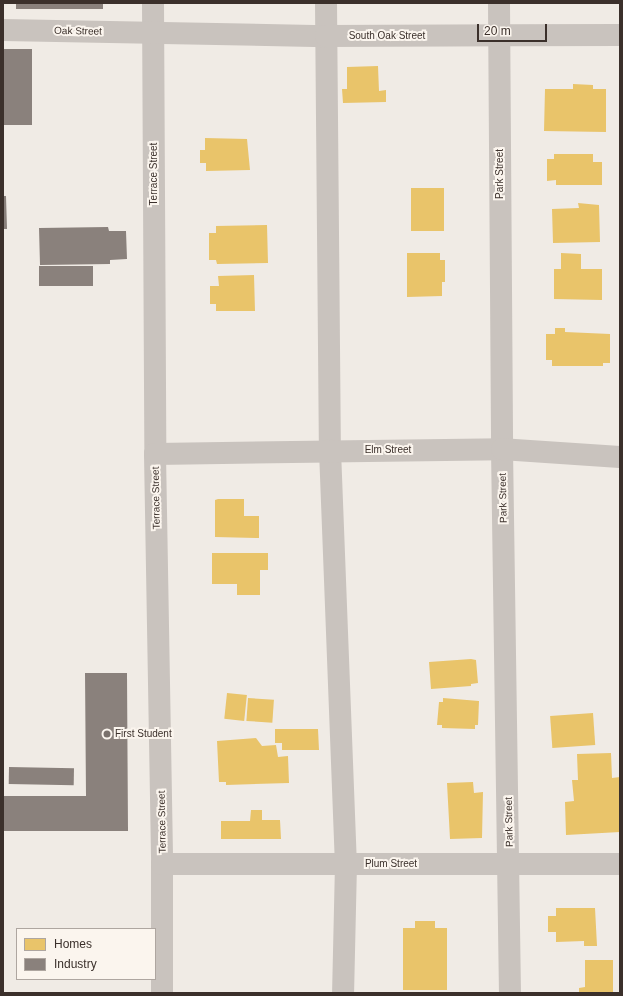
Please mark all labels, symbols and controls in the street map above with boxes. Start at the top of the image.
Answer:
scale bar [479,16,549,42]
text: 20 m [484,24,511,38]
street label: Oak Street [54,25,102,37]
street label: South Oak Street [349,30,425,42]
street label: Terrace Street [148,143,160,205]
street label: Park Street [494,149,506,199]
street label: Elm Street [365,444,411,456]
street label: Terrace Street [149,466,163,530]
street label: Park Street [497,473,509,523]
place label: First Student [115,728,172,740]
marker: First Student [102,729,112,739]
street label: Terrace Street [155,790,169,854]
street label: Park Street [503,797,515,847]
street label: Plum Street [365,858,417,870]
legend [16,928,156,980]
text: Homes [54,937,92,951]
text: Industry [54,957,97,971]

